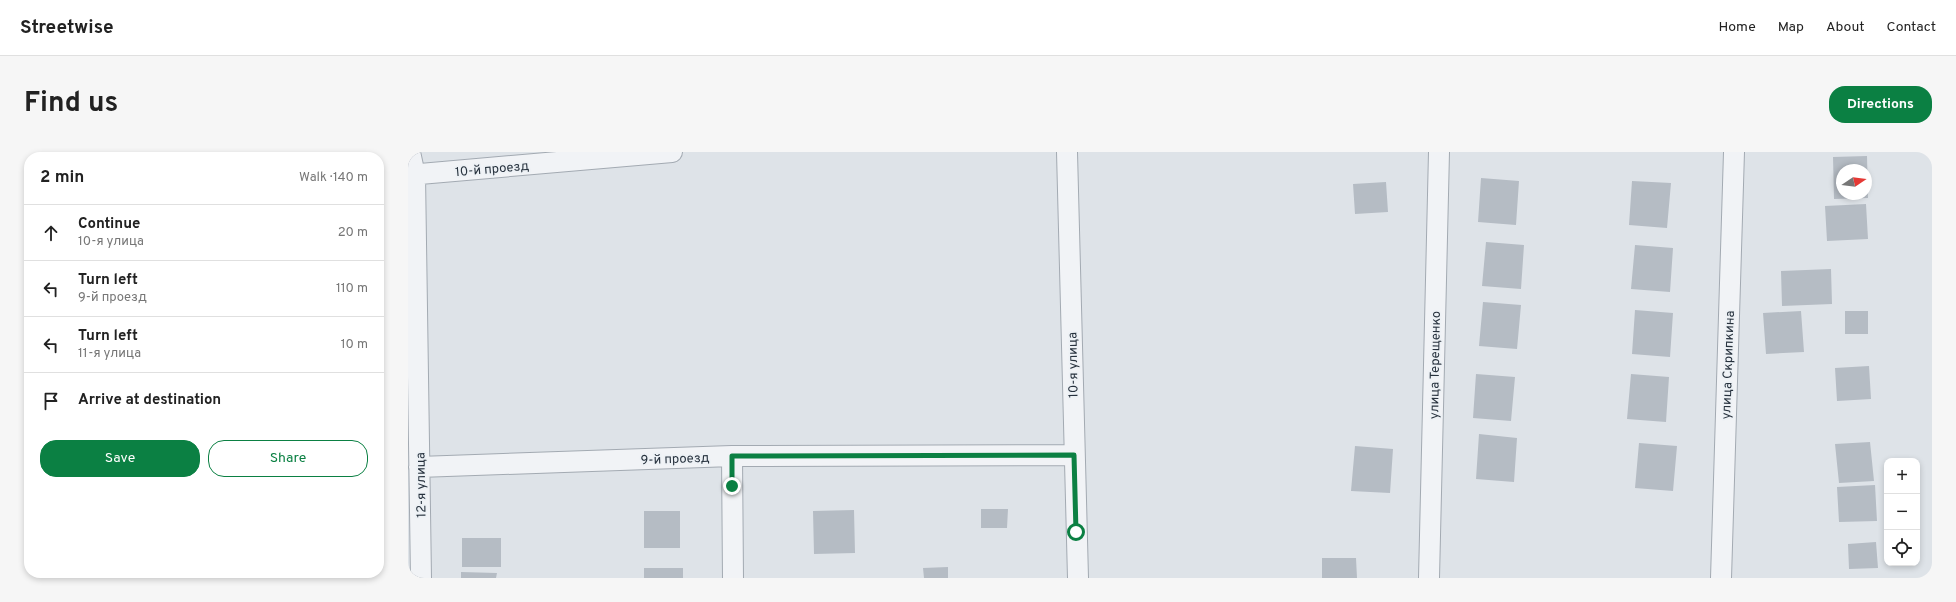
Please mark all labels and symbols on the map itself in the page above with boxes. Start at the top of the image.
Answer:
street label: 10-й проезд [455,159,530,181]
north arrow [1836,164,1872,200]
street label: улица Скрипкина [1719,310,1739,420]
street label: улица Терещенко [1427,311,1445,419]
street label: 10-я улица [1065,332,1083,398]
street label: 9-й проезд [640,451,710,469]
street label: 12-я улица [413,452,431,518]
route end [723,477,741,495]
route start [1067,523,1085,541]

